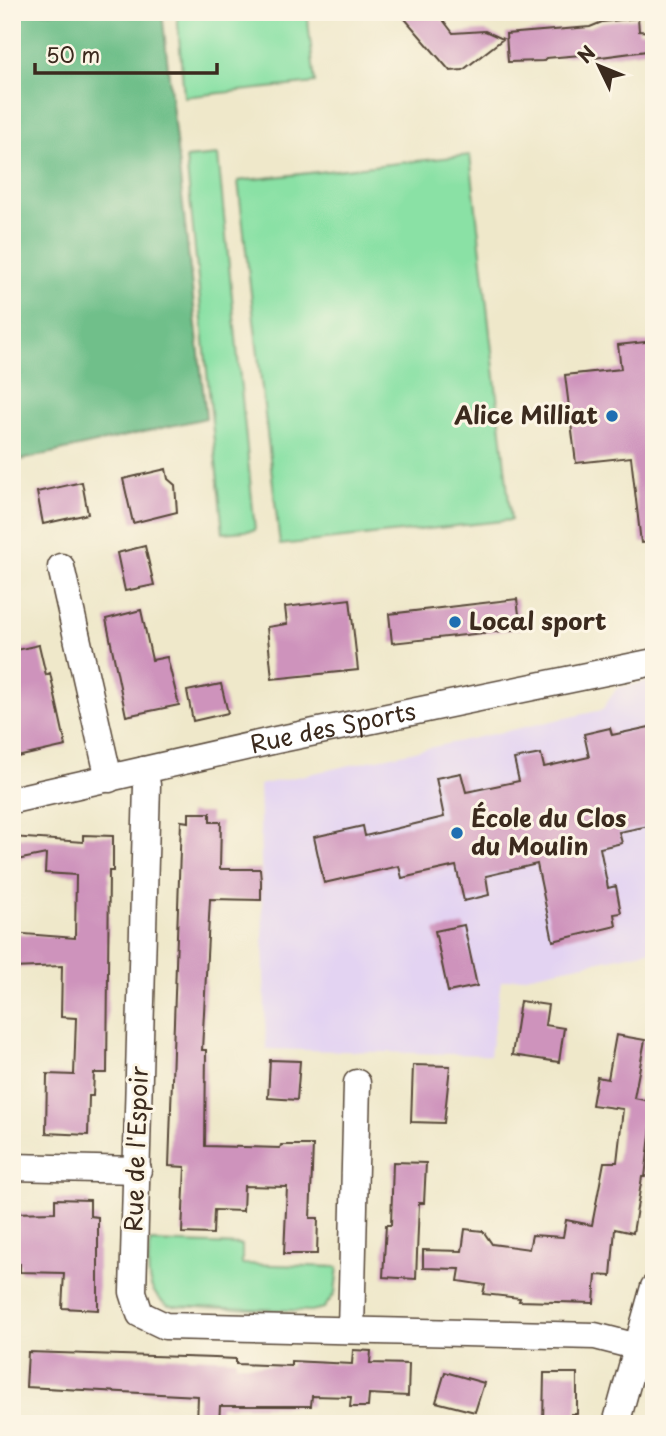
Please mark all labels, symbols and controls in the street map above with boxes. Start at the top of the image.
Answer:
scale bar [35,32,217,76]
north arrow [564,32,634,102]
text: 50 m [46,38,100,70]
text: N [570,39,601,69]
place label: Alice Milliat [453,396,598,432]
marker: Alice Milliat [604,408,620,424]
place label: Local sport [469,602,607,638]
marker: Local sport [447,614,463,630]
street label: Rue des Sports [246,692,419,761]
place label: École du Clos du Moulin [471,799,626,863]
marker: École du Clos du Moulin [449,825,465,841]
street label: Rue de l'Espoir [114,1065,156,1232]

